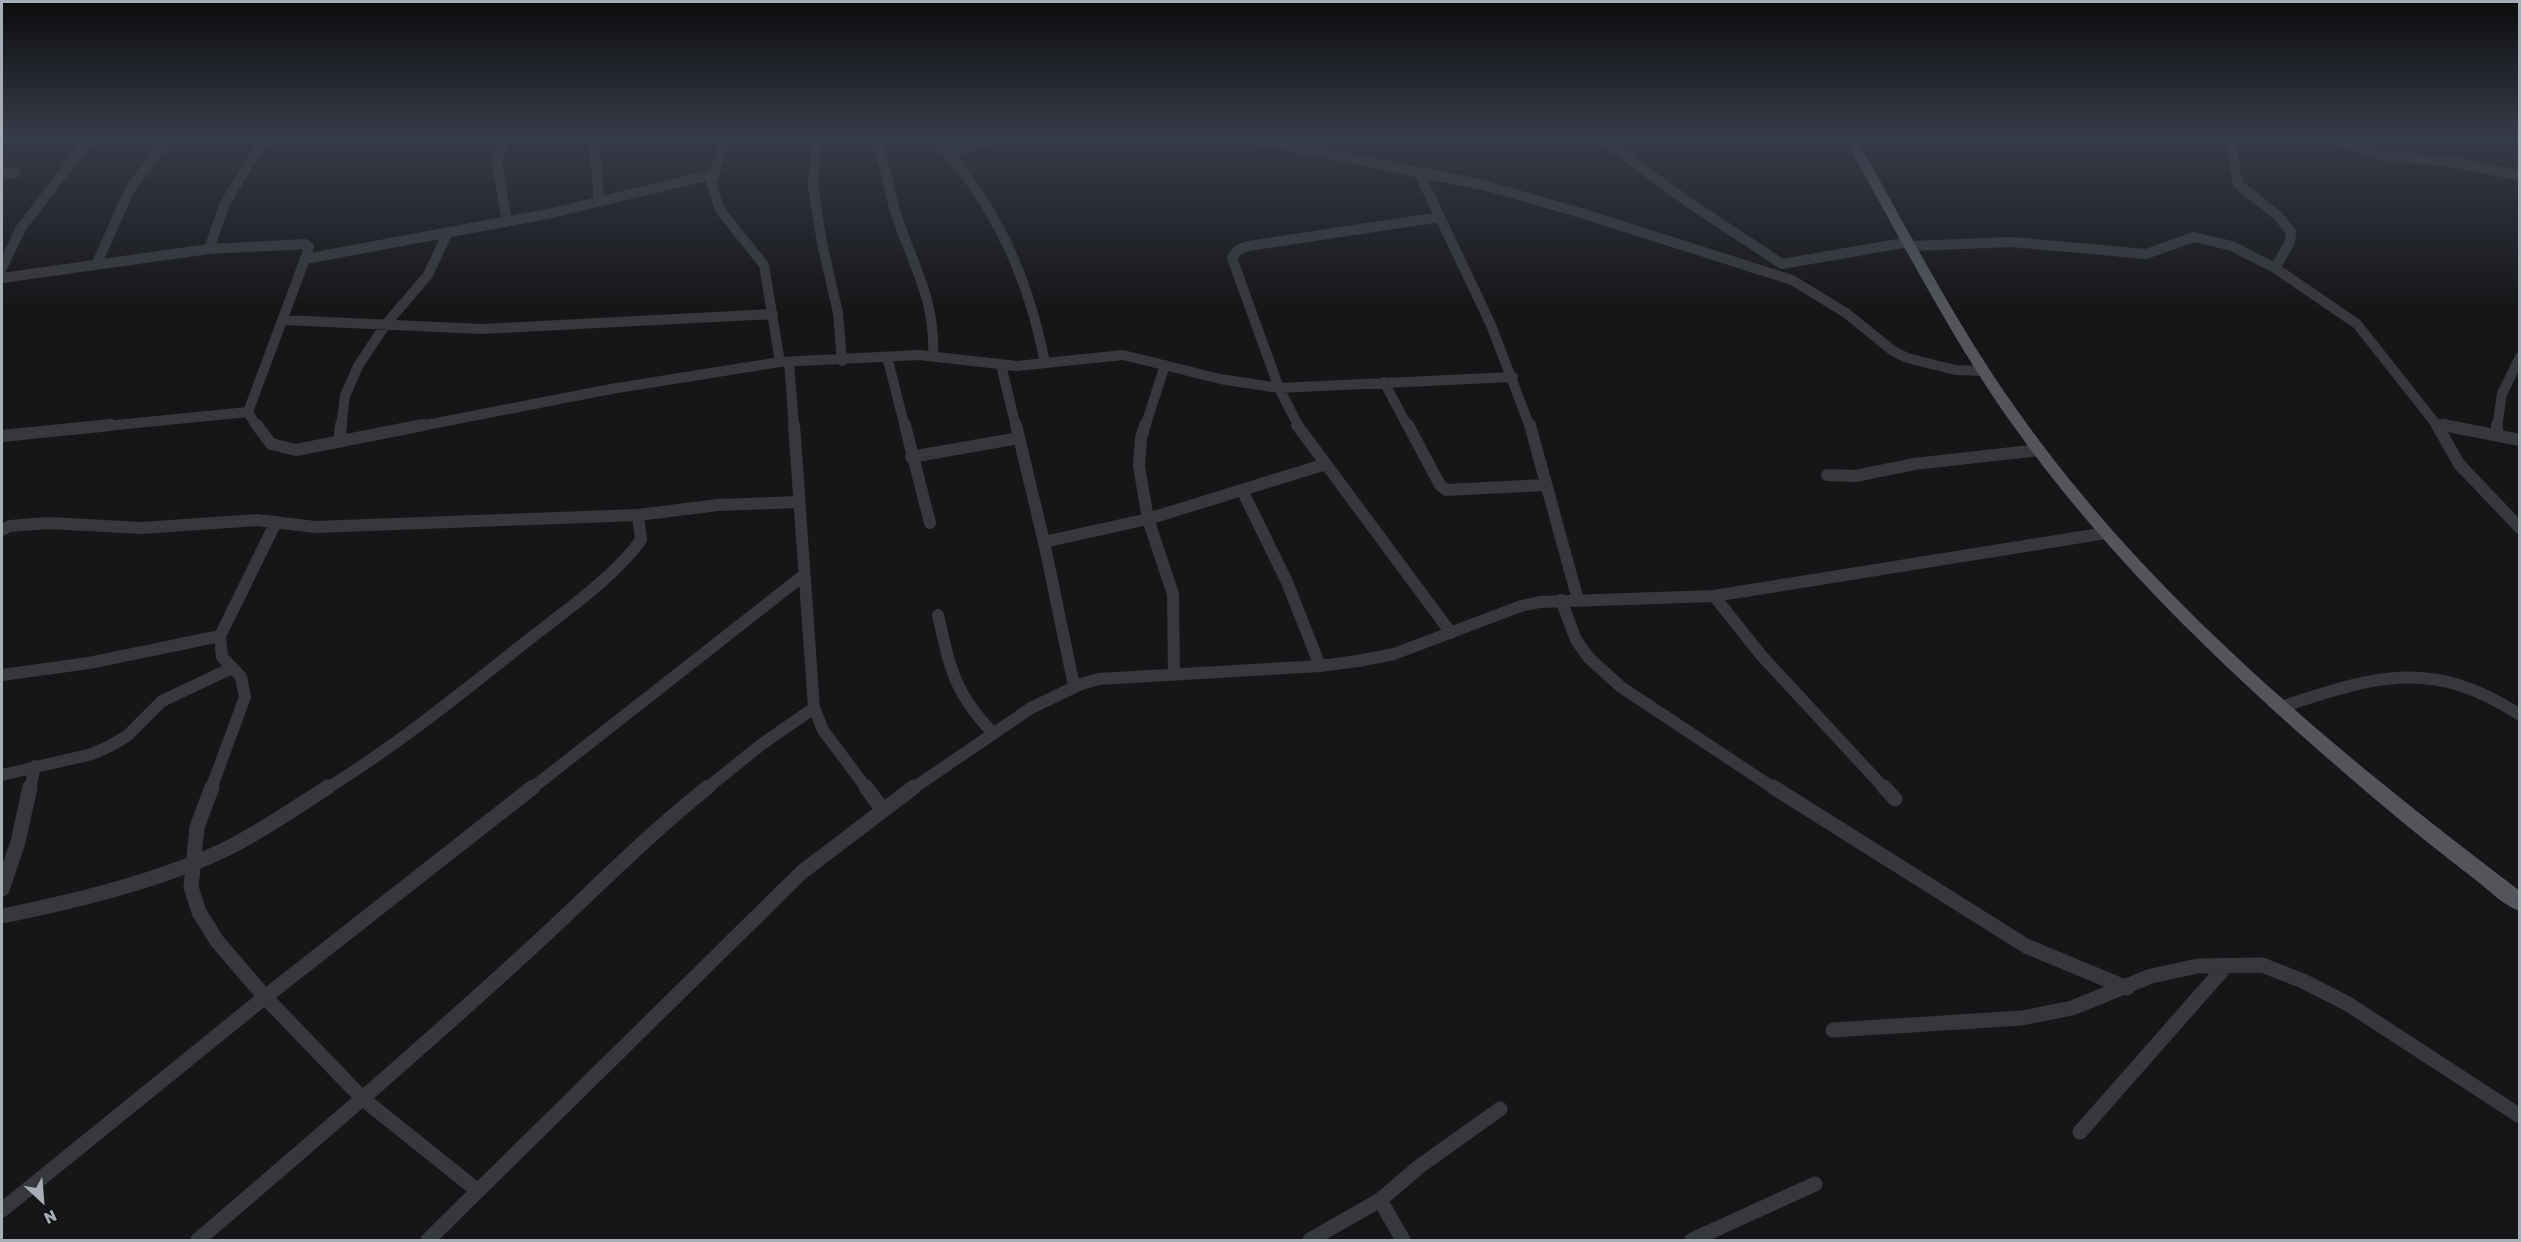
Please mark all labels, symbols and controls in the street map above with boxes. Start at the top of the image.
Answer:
north arrow [12,1170,72,1230]
text: N [41,1206,59,1228]

